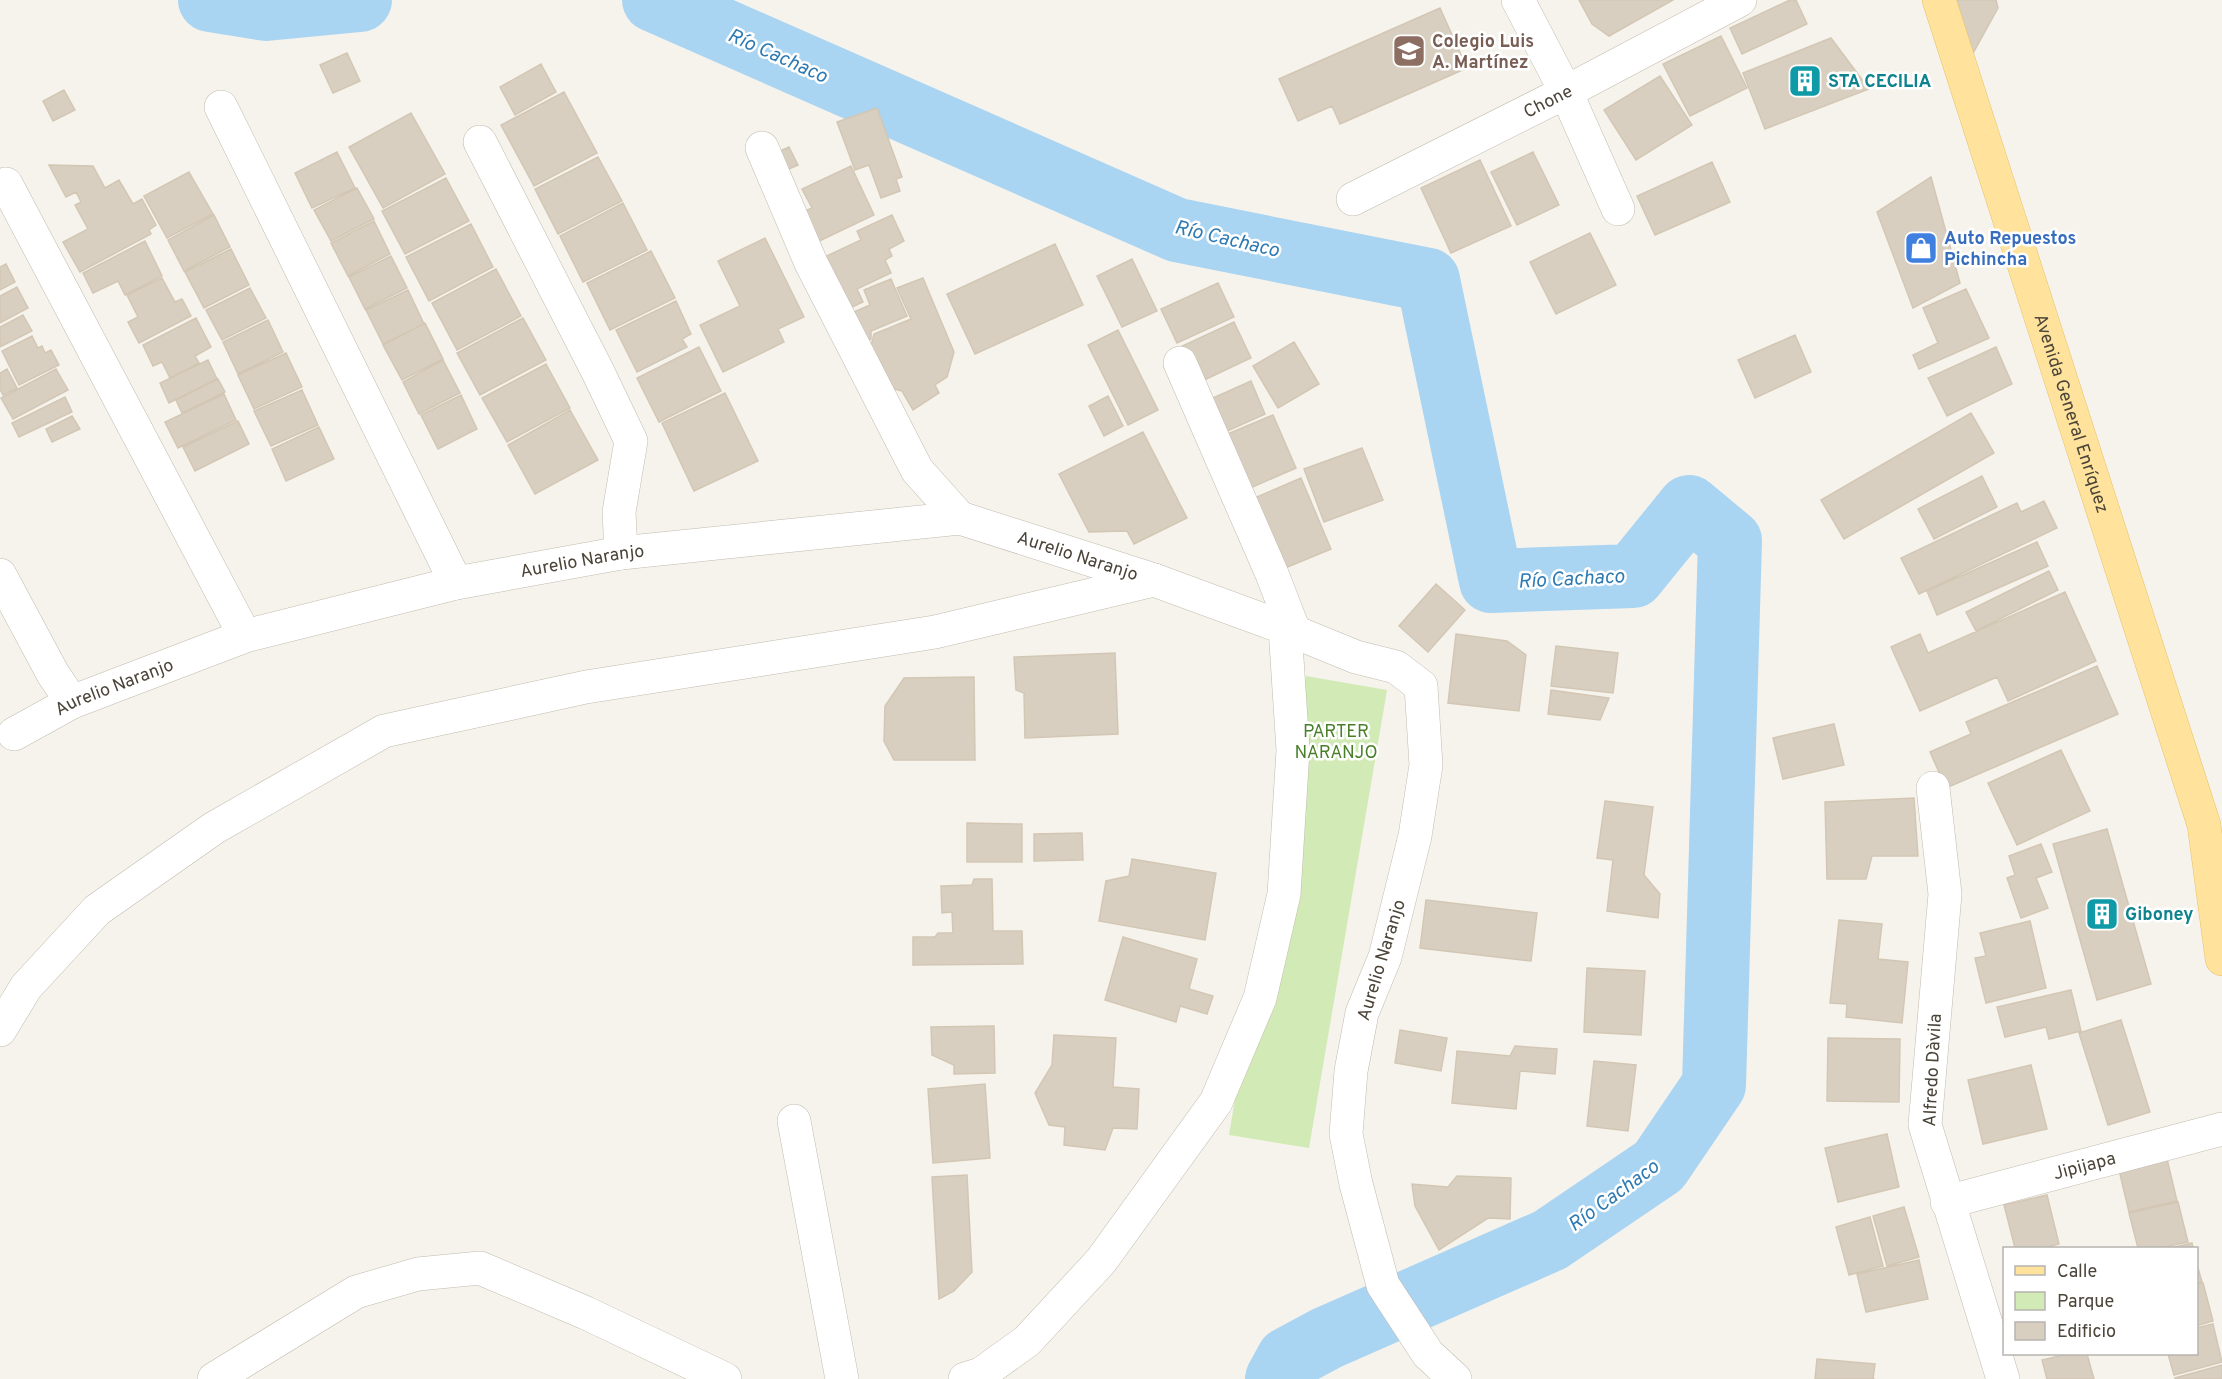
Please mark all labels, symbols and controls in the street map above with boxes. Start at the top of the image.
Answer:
water label: Río Cachaco [723,23,831,91]
place label: Colegio Luis A. Martínez [1432,31,1534,75]
school or university icon: Colegio Luis A. Martínez [1391,33,1427,69]
building icon: STA CECILIA [1787,63,1823,99]
place label: STA CECILIA [1828,71,1931,94]
street label: Chone [1520,80,1577,124]
water label: Río Cachaco [1172,215,1282,265]
place label: Auto Repuestos Pichincha [1944,228,2076,272]
shop icon: Auto Repuestos Pichincha [1903,230,1939,266]
street label: Avenida General Enríquez [2028,311,2113,516]
street label: Aurelio Naranjo [1014,527,1141,587]
street label: Aurelio Naranjo [518,541,645,584]
water label: Río Cachaco [1517,564,1625,596]
street label: Aurelio Naranjo [51,654,177,722]
park label: PARTER NARANJO [1294,721,1378,765]
building icon: Giboney [2084,896,2120,932]
street label: Aurelio Naranjo [1353,897,1412,1024]
place label: Giboney [2125,904,2194,927]
street label: Alfredo Dàvila [1919,1013,1948,1127]
street label: Jipijapa [2051,1148,2118,1186]
water label: Río Cachaco [1563,1155,1665,1238]
legend [2003,1247,2198,1355]
text: Calle [2057,1261,2097,1284]
text: Parque [2057,1291,2114,1314]
text: Edificio [2057,1321,2116,1344]

